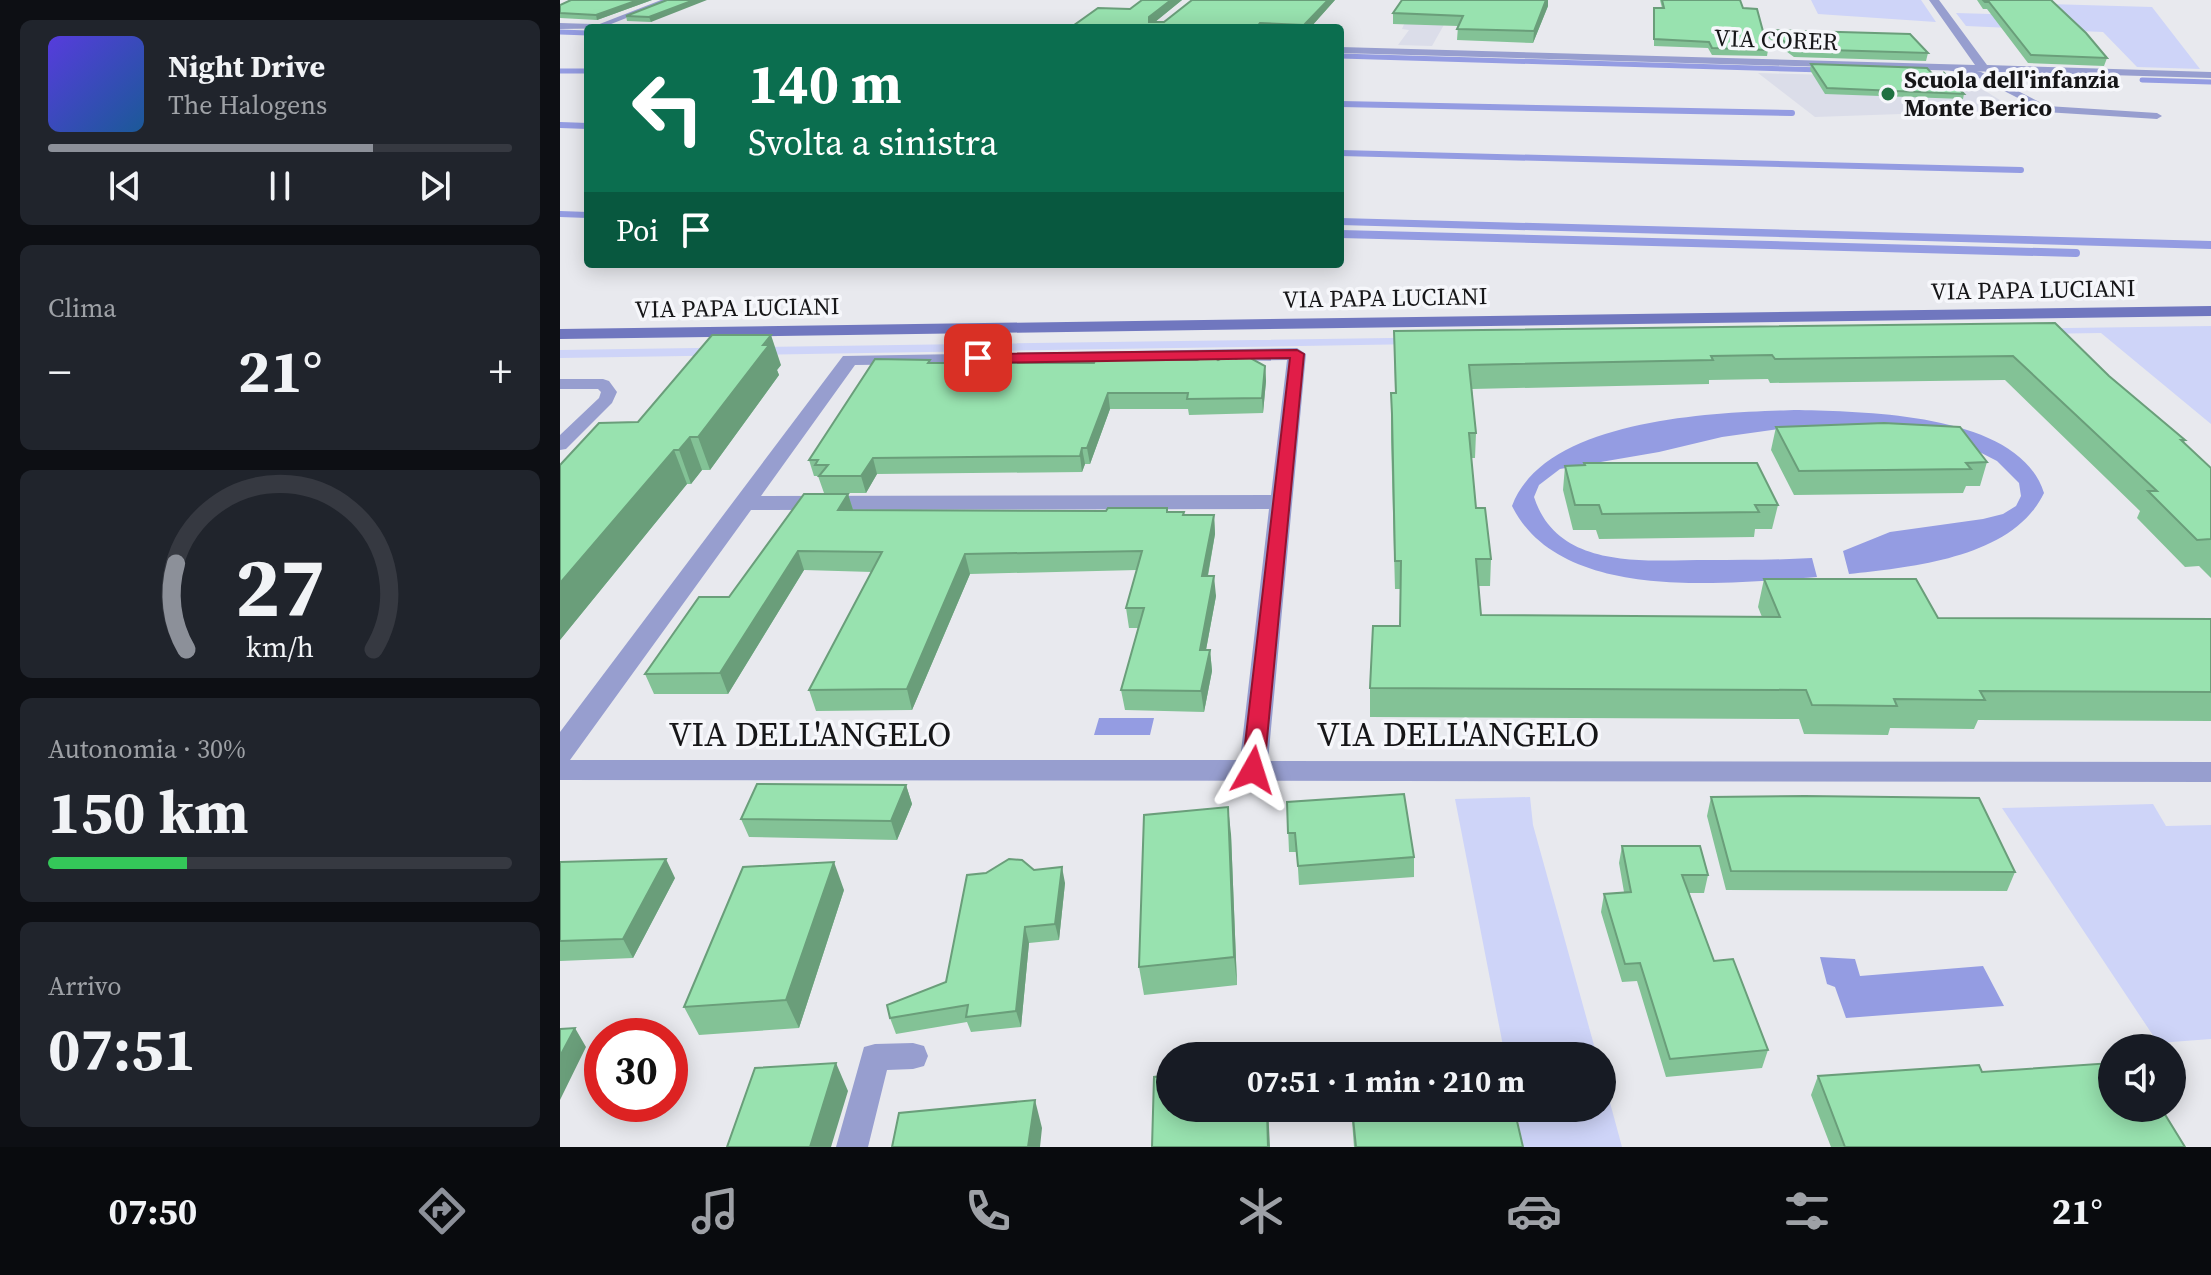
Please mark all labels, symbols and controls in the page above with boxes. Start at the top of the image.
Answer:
street label: VIA CORER [1714,21,1839,58]
text: 140 m [748,45,902,122]
text: Night Drive [168,46,325,87]
icon: left [616,56,720,160]
place label: Scuola dell'infanzia Monte Berico [1904,63,2120,124]
marker: Scuola dell'infanzia Monte Berico [1879,85,1897,103]
text: The Halogens [168,87,327,123]
text: Svolta a sinistra [748,118,998,167]
icon: previous [103,164,147,208]
icon: pause [258,164,302,208]
icon: next [413,164,457,208]
icon: arrive [674,208,718,252]
text: Poi [616,210,658,251]
street label: VIA PAPA LUCIANI [1930,271,2136,308]
street label: VIA PAPA LUCIANI [1282,279,1488,316]
street label: VIA PAPA LUCIANI [634,289,840,326]
text: Clima [48,290,117,326]
pin [944,324,1012,392]
text: 21° [238,330,322,412]
icon: arrive [956,336,1000,380]
text: − [48,341,71,402]
text: + [489,341,512,402]
text: 27 [235,529,325,643]
text: km/h [246,627,314,667]
street label: VIA DELL'ANGELO [669,711,951,757]
street label: VIA DELL'ANGELO [1317,711,1599,757]
position arrow [1211,728,1295,812]
text: Autonomia · 30% [48,731,246,767]
text: 150 km [48,771,249,853]
text: Arrivo [48,968,122,1004]
text: 07:51 [48,1008,196,1090]
speed limit sign: 30 [584,1018,688,1122]
map controls [2098,1034,2186,1122]
button: sound [2098,1034,2186,1122]
text: 07:51 · 1 min · 210 m [1247,1061,1525,1102]
icon: directions [414,1183,470,1239]
icon: music [687,1183,743,1239]
icon: phone [960,1183,1016,1239]
icon: climate [1233,1183,1289,1239]
icon: car [1506,1183,1562,1239]
icon: filters [1779,1183,1835,1239]
text: 07:50 [108,1187,197,1236]
text: 21° [2052,1187,2103,1236]

